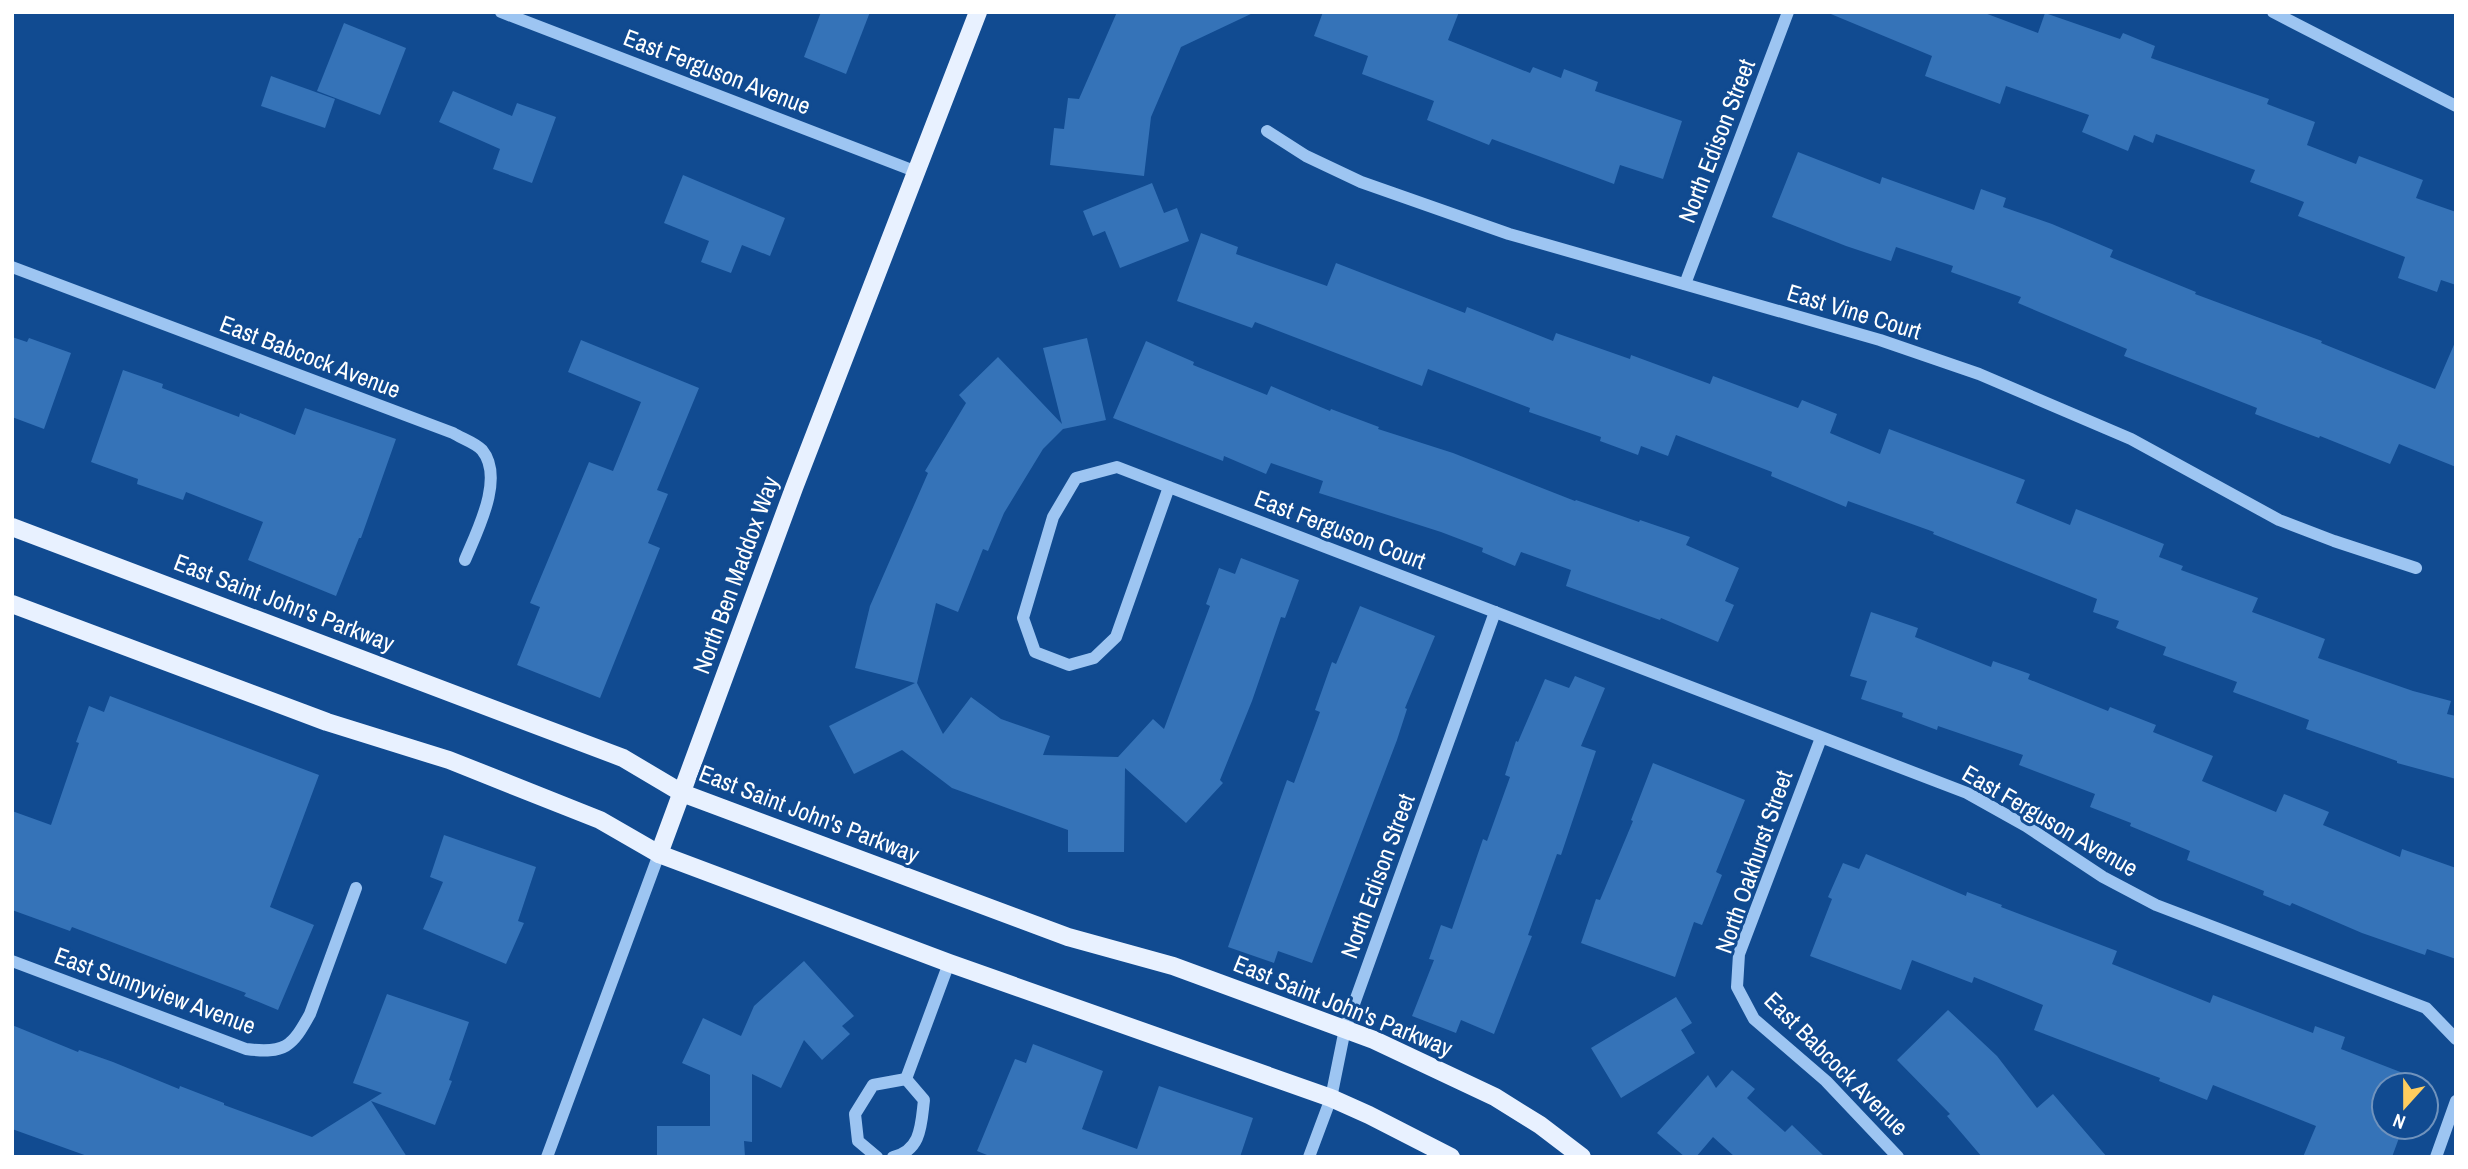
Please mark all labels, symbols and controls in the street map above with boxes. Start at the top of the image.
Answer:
street label: East Ferguson Avenue [619,21,815,121]
street label: North Edison Street [1670,54,1762,227]
street label: East Vine Court [1783,275,1926,347]
street label: East Babcock Avenue [215,307,405,405]
street label: North Ben Maddox Way [684,471,786,678]
street label: East Ferguson Court [1250,482,1431,577]
street label: East Saint John's Parkway [170,545,399,659]
street label: East Saint John's Parkway [695,756,924,870]
street label: East Ferguson Avenue [1957,757,2144,883]
street label: North Oakhurst Street [1707,765,1800,957]
street label: North Edison Street [1332,788,1422,962]
street label: East Sunnyview Avenue [50,939,260,1041]
street label: East Saint John's Parkway [1229,947,1458,1064]
street label: East Babcock Avenue [1758,984,1916,1142]
north arrow [2370,1071,2440,1141]
text: N [2389,1108,2409,1136]

